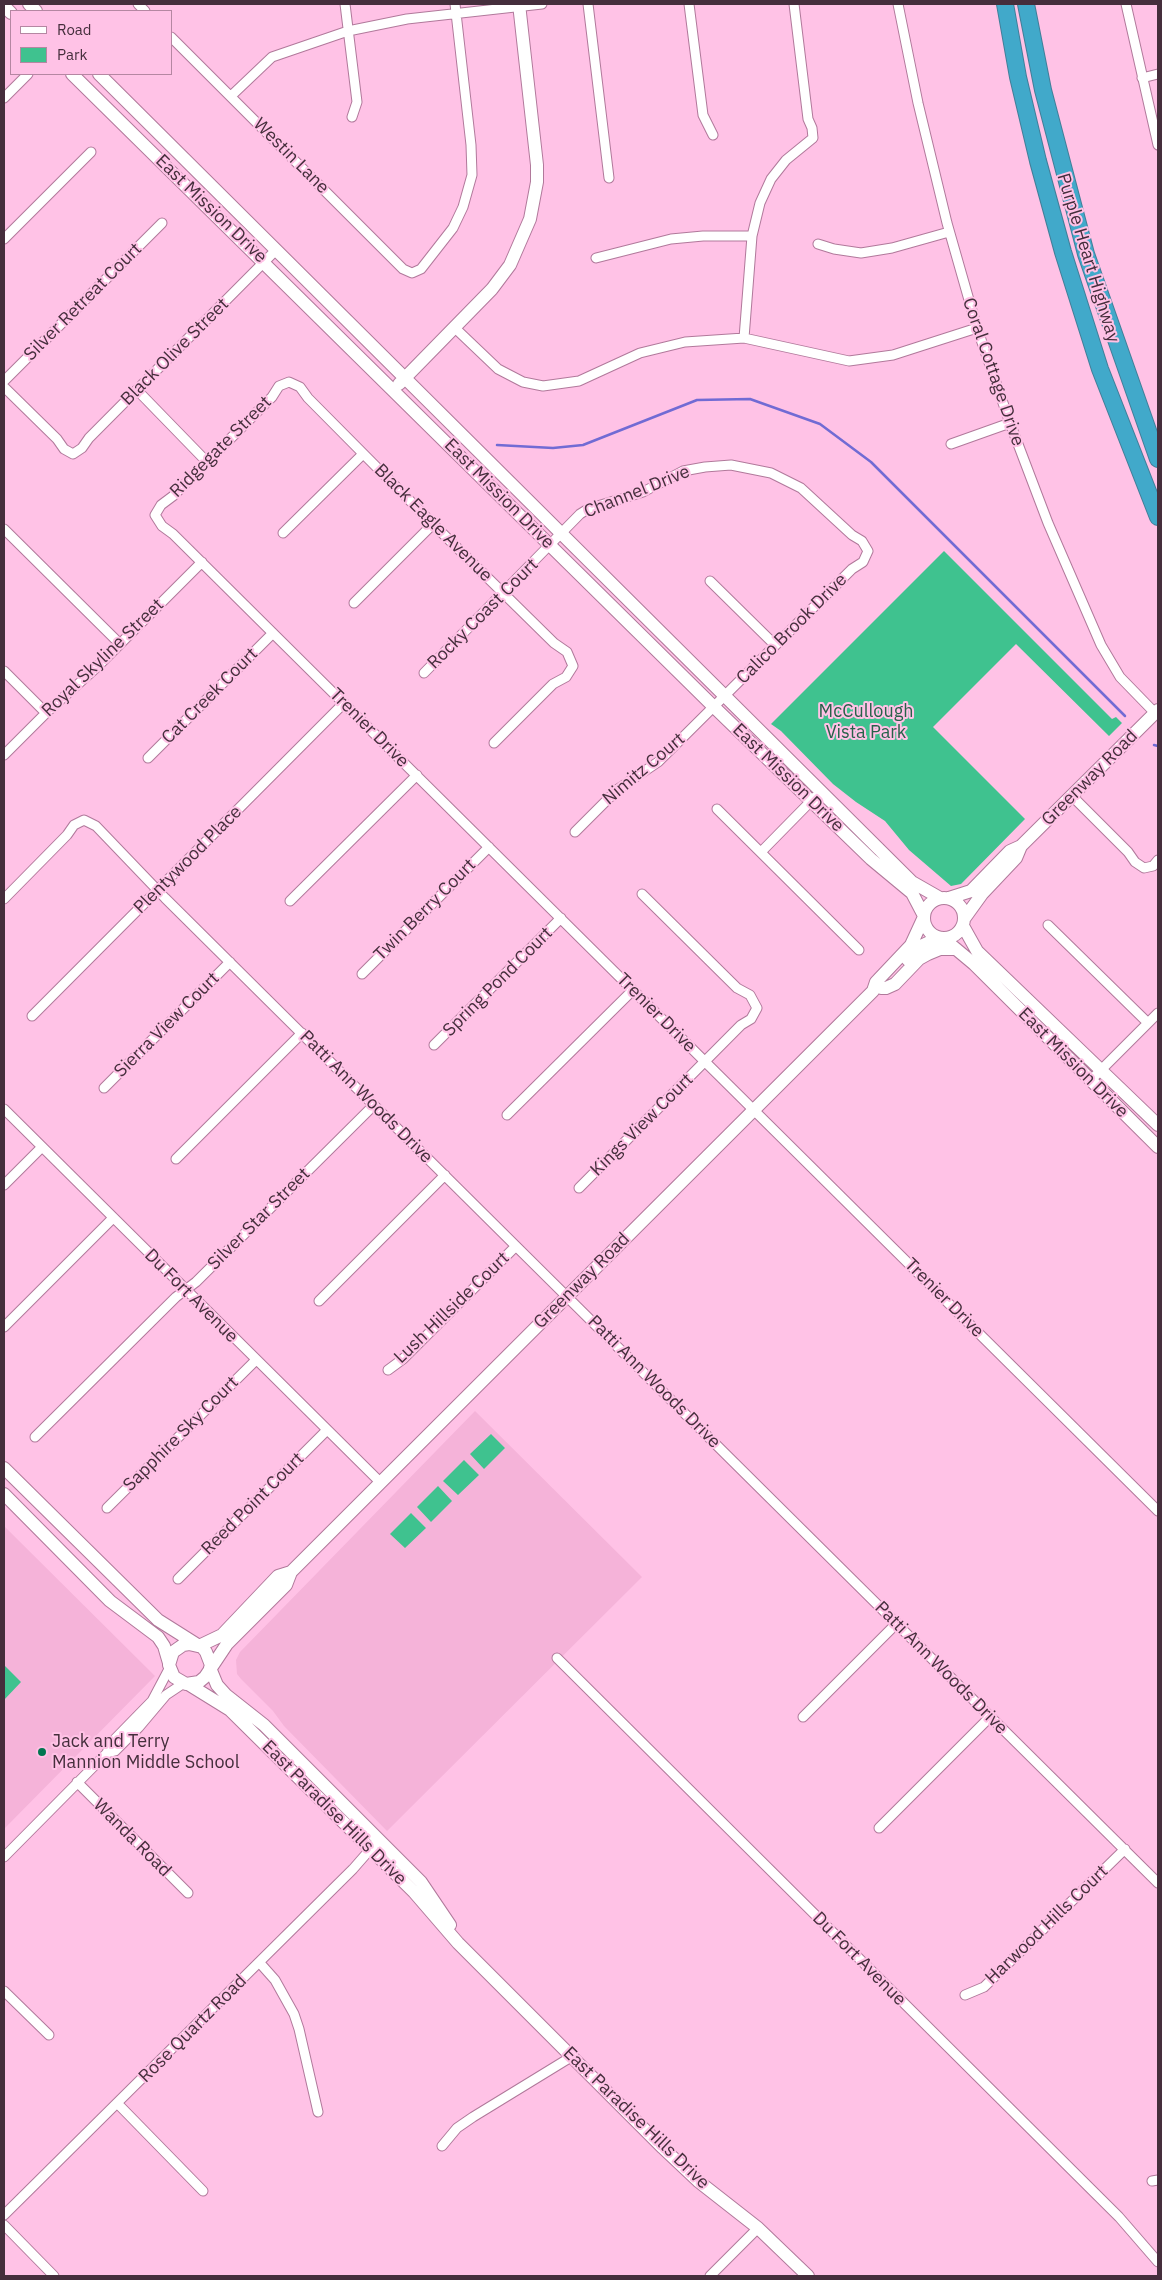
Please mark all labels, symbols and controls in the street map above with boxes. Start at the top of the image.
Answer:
legend [10,10,172,75]
text: Road [57,20,92,39]
text: Park [57,45,87,64]
street label: Westin Lane [249,114,333,198]
street label: East Mission Drive [151,150,271,268]
street label: Purple Heart Highway [1052,171,1124,345]
street label: Silver Retreat Court [20,239,146,365]
street label: Black Olive Street [117,294,233,410]
street label: Coral Cottage Drive [958,295,1028,449]
street label: Ridgegate Street [166,392,276,502]
street label: East Mission Drive [440,435,558,553]
street label: Black Eagle Avenue [370,460,496,586]
street label: Channel Drive [581,461,693,523]
street label: Rocky Coast Court [423,554,543,674]
street label: Calico Brook Drive [732,569,852,689]
street label: Royal Skyline Street [38,594,168,722]
street label: Cat Creek Court [157,643,263,749]
street label: Trenier Drive [325,684,413,772]
park label: McCullough Vista Park [819,701,913,744]
street label: East Mission Drive [728,719,848,837]
street label: Greenway Road [1038,726,1142,830]
street label: Nimitz Court [598,728,690,810]
street label: Plentywood Place [129,801,247,919]
street label: Twin Berry Court [370,855,480,965]
street label: Spring Pond Court [439,923,557,1041]
street label: Sierra View Court [110,968,224,1082]
street label: Trenier Drive [612,969,700,1057]
street label: East Mission Drive [1014,1004,1132,1122]
street label: Patti Ann Woods Drive [295,1026,437,1168]
street label: Kings View Court [586,1069,698,1181]
street label: Silver Star Street [203,1163,315,1275]
street label: Greenway Road [530,1229,634,1333]
street label: Du Fort Avenue [140,1245,242,1347]
street label: Lush Hillside Court [390,1248,514,1368]
street label: Trenier Drive [900,1254,988,1342]
street label: Patti Ann Woods Drive [583,1311,725,1453]
street label: Sapphire Sky Court [119,1372,243,1496]
street label: Reed Point Court [197,1448,309,1560]
street label: Patti Ann Woods Drive [870,1597,1012,1739]
place label: Jack and Terry Mannion Middle School [52,1731,240,1774]
street label: East Paradise Hills Drive [257,1736,411,1890]
marker: Jack and Terry Mannion Middle School [36,1746,48,1758]
street label: Wanda Road [89,1795,175,1881]
street label: Harwood Hills Court [981,1861,1113,1989]
street label: Du Fort Avenue [808,1908,910,2010]
street label: Rose Quartz Road [135,1971,251,2087]
street label: East Paradise Hills Drive [558,2042,714,2194]

